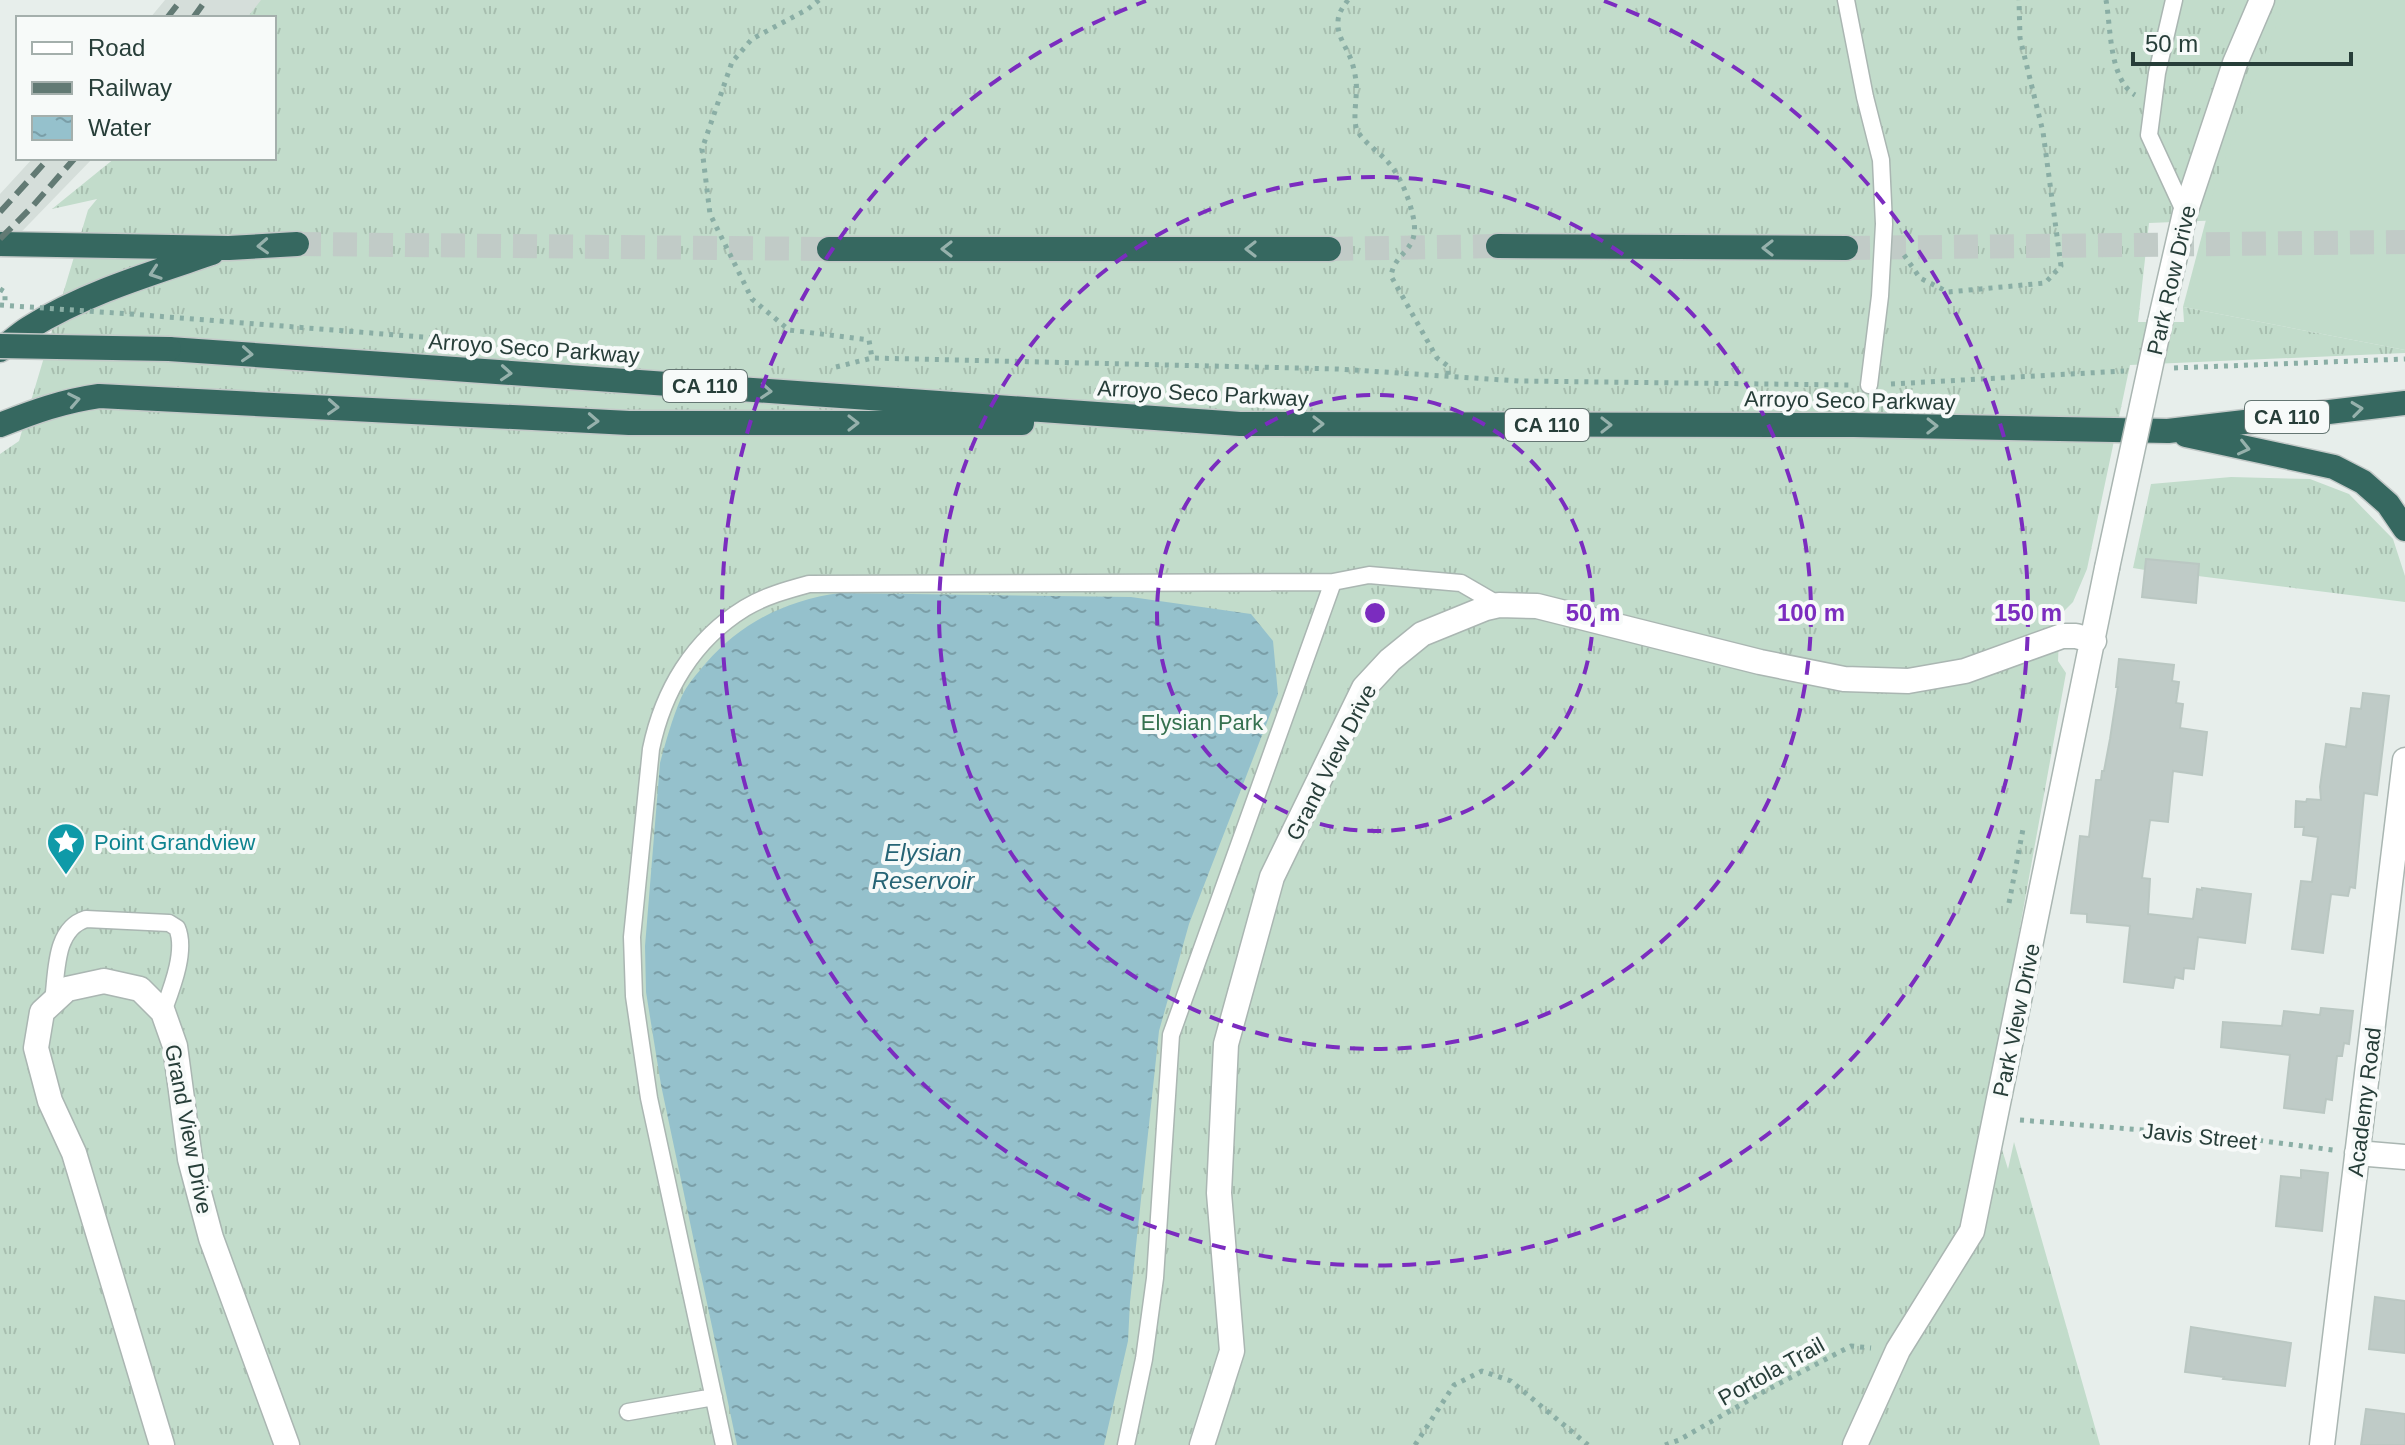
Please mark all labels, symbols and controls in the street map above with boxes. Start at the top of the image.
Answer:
legend [16,16,276,160]
scale bar [2133,16,2351,66]
text: 50 m [2145,30,2198,57]
text: Road [88,34,145,61]
text: Railway [88,74,172,101]
text: Water [88,114,151,141]
street label: Park Row Drive [2142,203,2201,357]
one-way arrow [256,237,269,254]
one-way arrow [1761,239,1774,257]
one-way arrow [940,240,953,258]
one-way arrow [1244,240,1257,258]
one-way arrow [149,263,163,279]
street label: Arroyo Seco Parkway [428,329,640,368]
one-way arrow [241,345,254,362]
one-way arrow [500,364,513,381]
road number: CA 110 [663,370,747,402]
street label: Arroyo Seco Parkway [1097,375,1309,412]
one-way arrow [760,382,773,399]
street label: Arroyo Seco Parkway [1744,386,1956,415]
one-way arrow [67,393,80,410]
one-way arrow [327,399,340,416]
one-way arrow [2351,400,2364,417]
road number: CA 110 [2245,401,2329,433]
road number: CA 110 [1505,409,1589,441]
one-way arrow [587,412,600,429]
one-way arrow [847,414,860,432]
one-way arrow [1312,415,1325,433]
one-way arrow [1600,416,1613,434]
one-way arrow [1926,418,1939,435]
one-way arrow [2237,439,2251,456]
centre of rings [1361,599,1389,627]
text: 50 m [1566,599,1620,626]
text: 100 m [1777,599,1845,626]
text: 150 m [1994,599,2062,626]
street label: Grand View Drive [1281,680,1382,845]
park label: Elysian Park [1141,710,1264,735]
place icon: Point Grandview [45,821,87,876]
place label: Point Grandview [94,830,256,855]
water label: Elysian Reservoir [872,839,975,894]
street label: Park View Drive [1988,941,2045,1099]
street label: Academy Road [2343,1026,2386,1178]
street label: Grand View Drive [160,1042,217,1216]
street label: Javis Street [2141,1118,2258,1155]
street label: Portola Trail [1714,1332,1829,1411]

